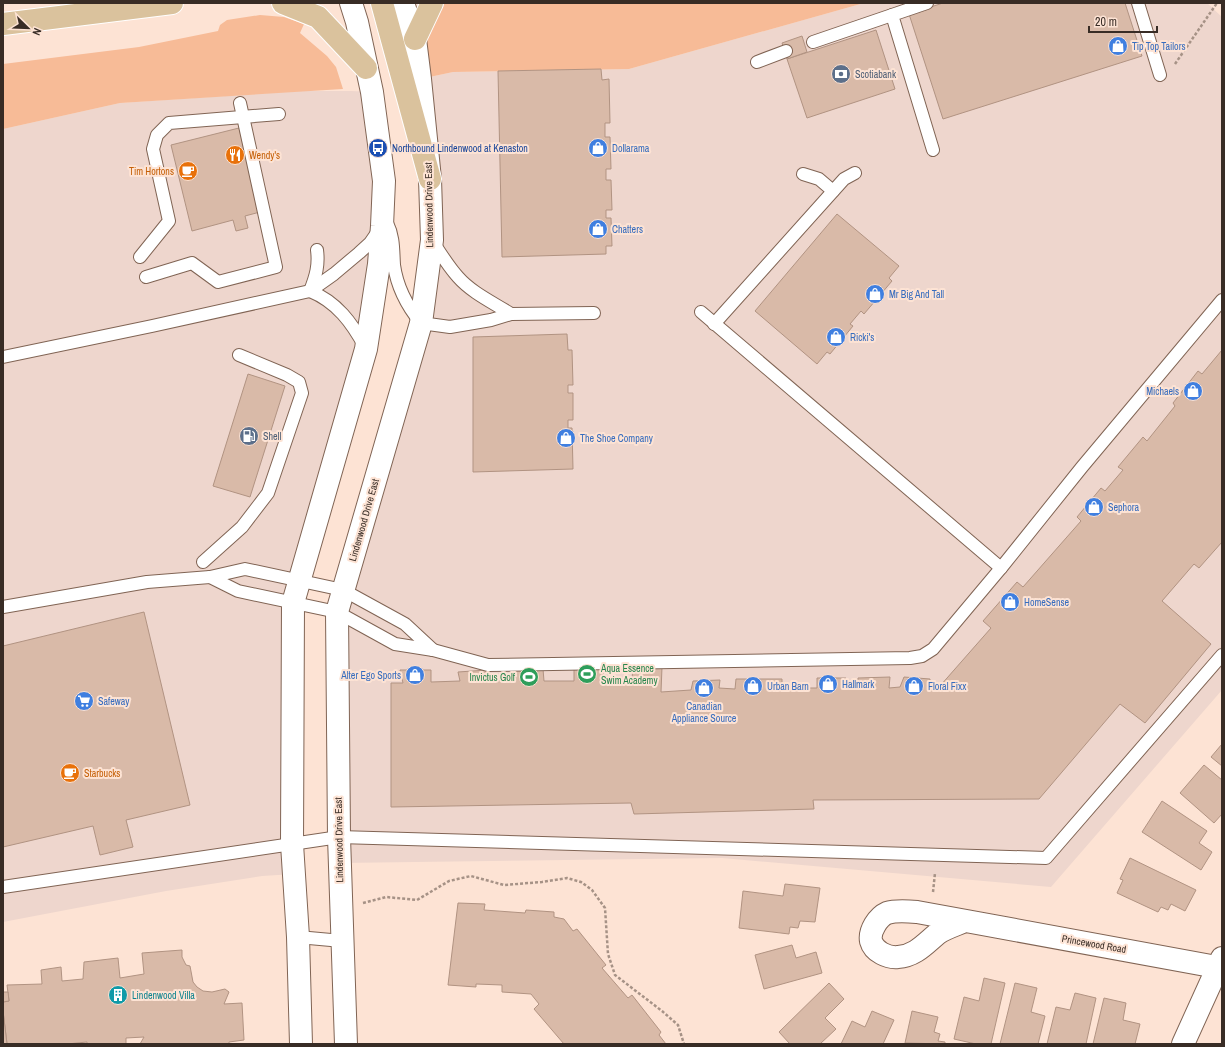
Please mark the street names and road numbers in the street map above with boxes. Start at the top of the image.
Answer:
street label: Lindenwood Drive East [422,162,436,248]
street label: Lindenwood Drive East [346,477,382,563]
street label: Lindenwood Drive East [332,797,346,883]
street label: Princewood Road [1061,932,1127,956]

